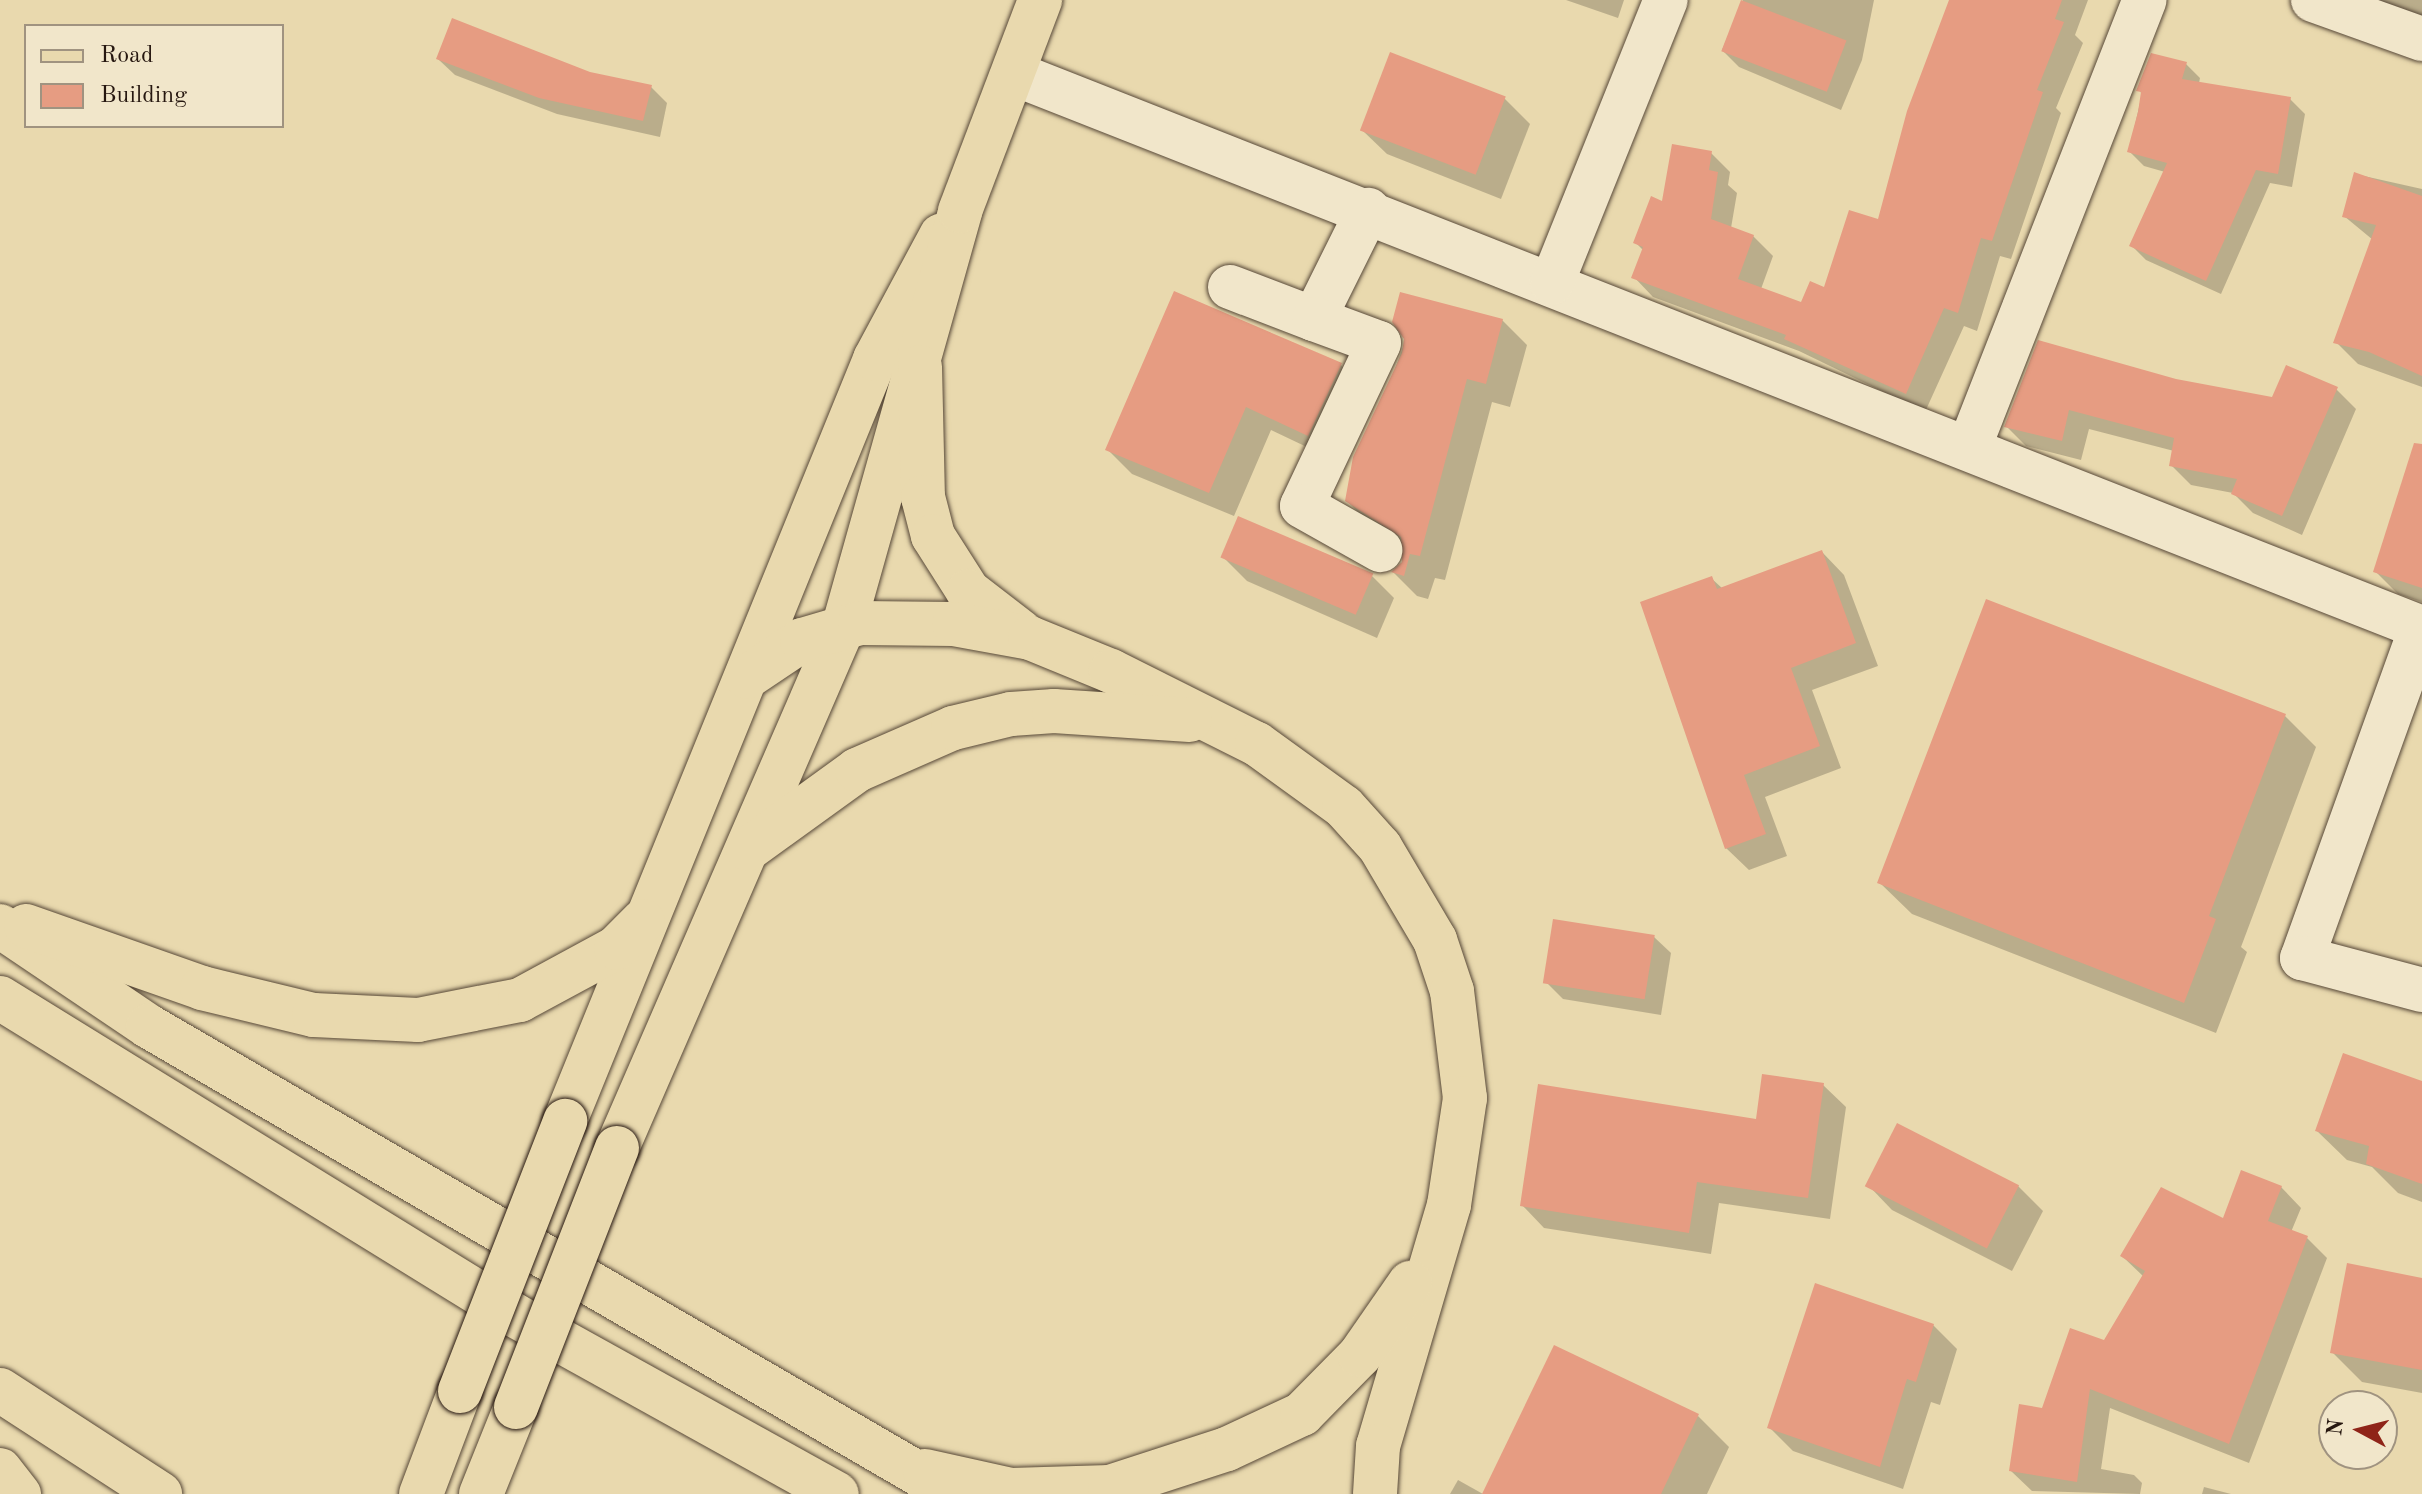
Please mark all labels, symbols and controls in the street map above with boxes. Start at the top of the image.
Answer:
legend [24,24,284,128]
text: Road [100,44,153,68]
text: Building [100,84,187,108]
north arrow [2318,1390,2398,1470]
text: N [2324,1418,2348,1437]

